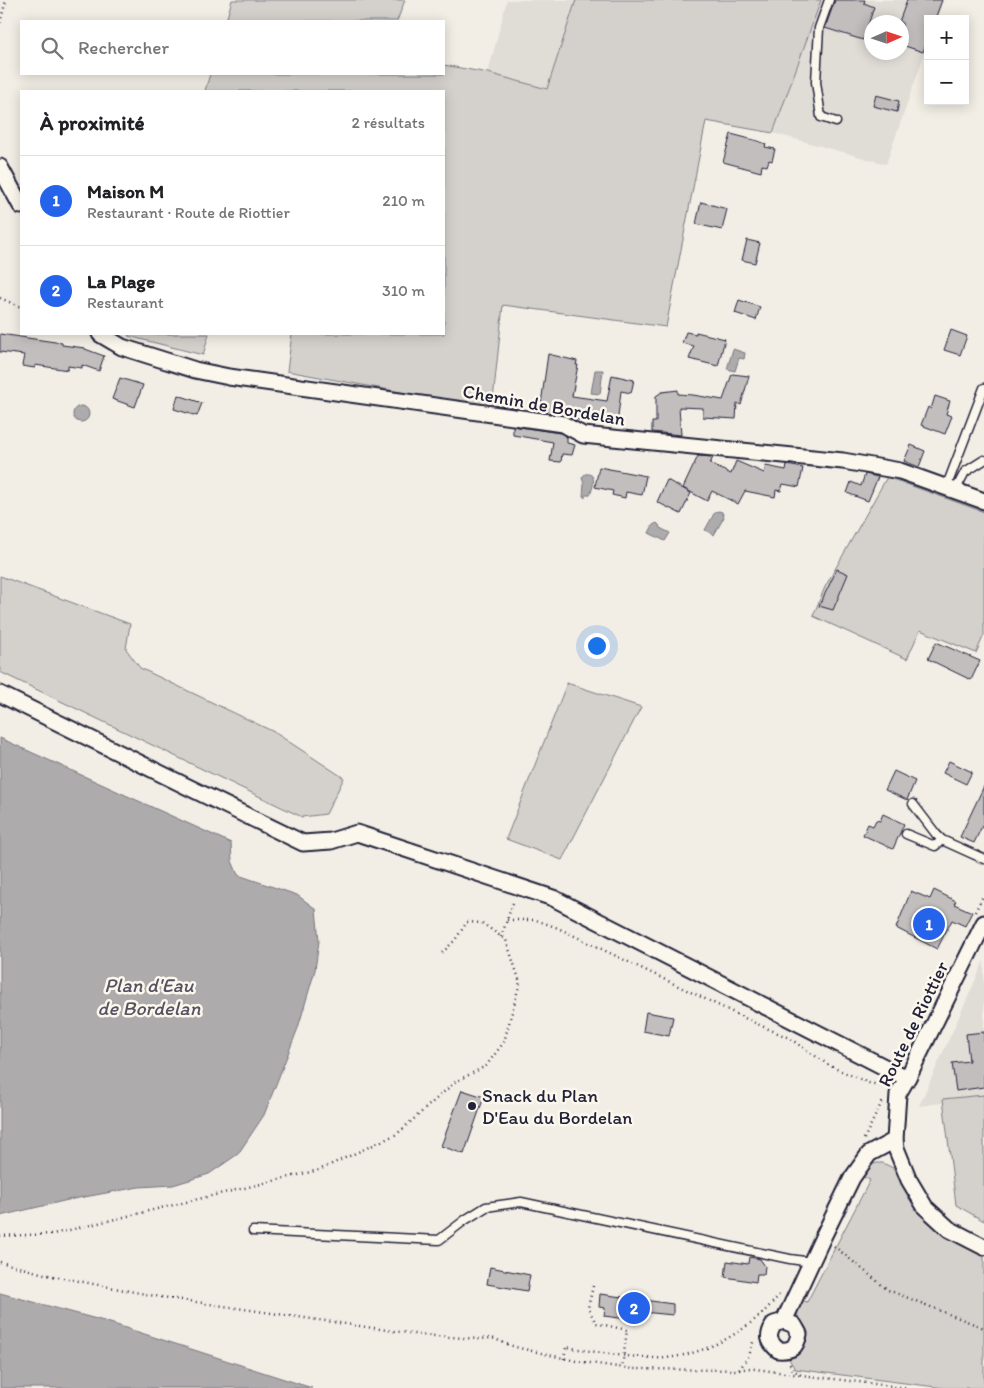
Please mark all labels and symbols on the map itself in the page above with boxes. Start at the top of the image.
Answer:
north arrow [864,15,909,60]
street label: Chemin de Bordelan [461,379,627,431]
your location [584,633,610,659]
pin: 1 [913,905,945,943]
street label: Route de Riottier [873,957,953,1090]
water label: Plan d'Eau de Bordelan [98,973,201,1020]
place label: Snack du Plan D'Eau du Bordelan [482,1084,632,1129]
marker: Snack du Plan D'Eau du Bordelan [466,1100,478,1112]
pin: 2 [618,1289,650,1327]

